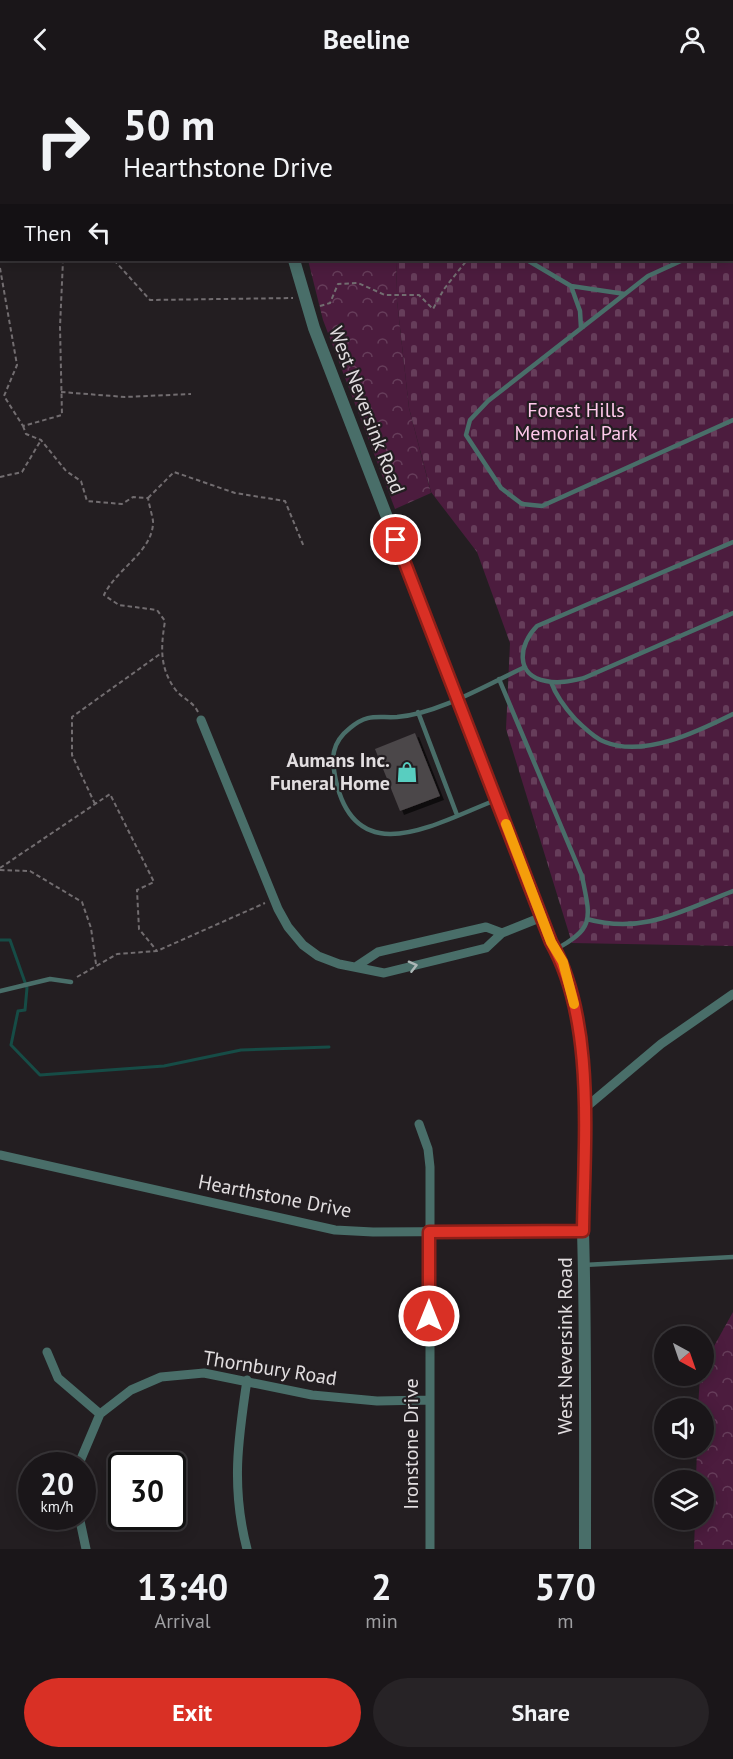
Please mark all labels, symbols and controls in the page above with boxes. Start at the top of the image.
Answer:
text: Beeline [323,22,410,56]
icon: back [24,23,57,56]
icon: person [676,23,709,56]
text: 50 m [123,97,215,152]
icon: right [24,102,102,180]
text: Hearthstone Drive [123,150,333,184]
icon: left [83,216,116,249]
text: Then [24,219,71,247]
street label: West Neversink Road [323,323,411,497]
park label: Forest Hills Memorial Park [515,397,638,446]
pin [370,514,421,565]
icon: arrive [379,523,412,556]
place label: Aumans Inc. Funeral Home [270,747,390,796]
shop icon: Aumans Inc. Funeral Home [395,760,419,784]
one-way arrow [408,960,418,973]
street label: Hearthstone Drive [196,1168,354,1224]
street label: West Neversink Road [552,1257,578,1435]
position arrow [397,1284,461,1348]
north arrow [654,1326,714,1386]
map controls [654,1326,714,1530]
street label: Thornbury Road [201,1345,339,1391]
street label: Ironstone Drive [398,1378,424,1510]
button: sound [654,1398,714,1458]
speed limit sign: 30 [108,1452,186,1530]
text: 20 [40,1464,74,1503]
button: layers [654,1470,714,1530]
text: km/h [41,1497,73,1516]
text: 13:40 [137,1563,228,1610]
text: 2 [371,1563,392,1610]
text: 570 [535,1563,596,1610]
text: Arrival [155,1608,211,1634]
text: min [365,1608,398,1634]
text: m [557,1608,574,1634]
button: Exit [24,1678,361,1747]
button: Share [373,1678,709,1747]

